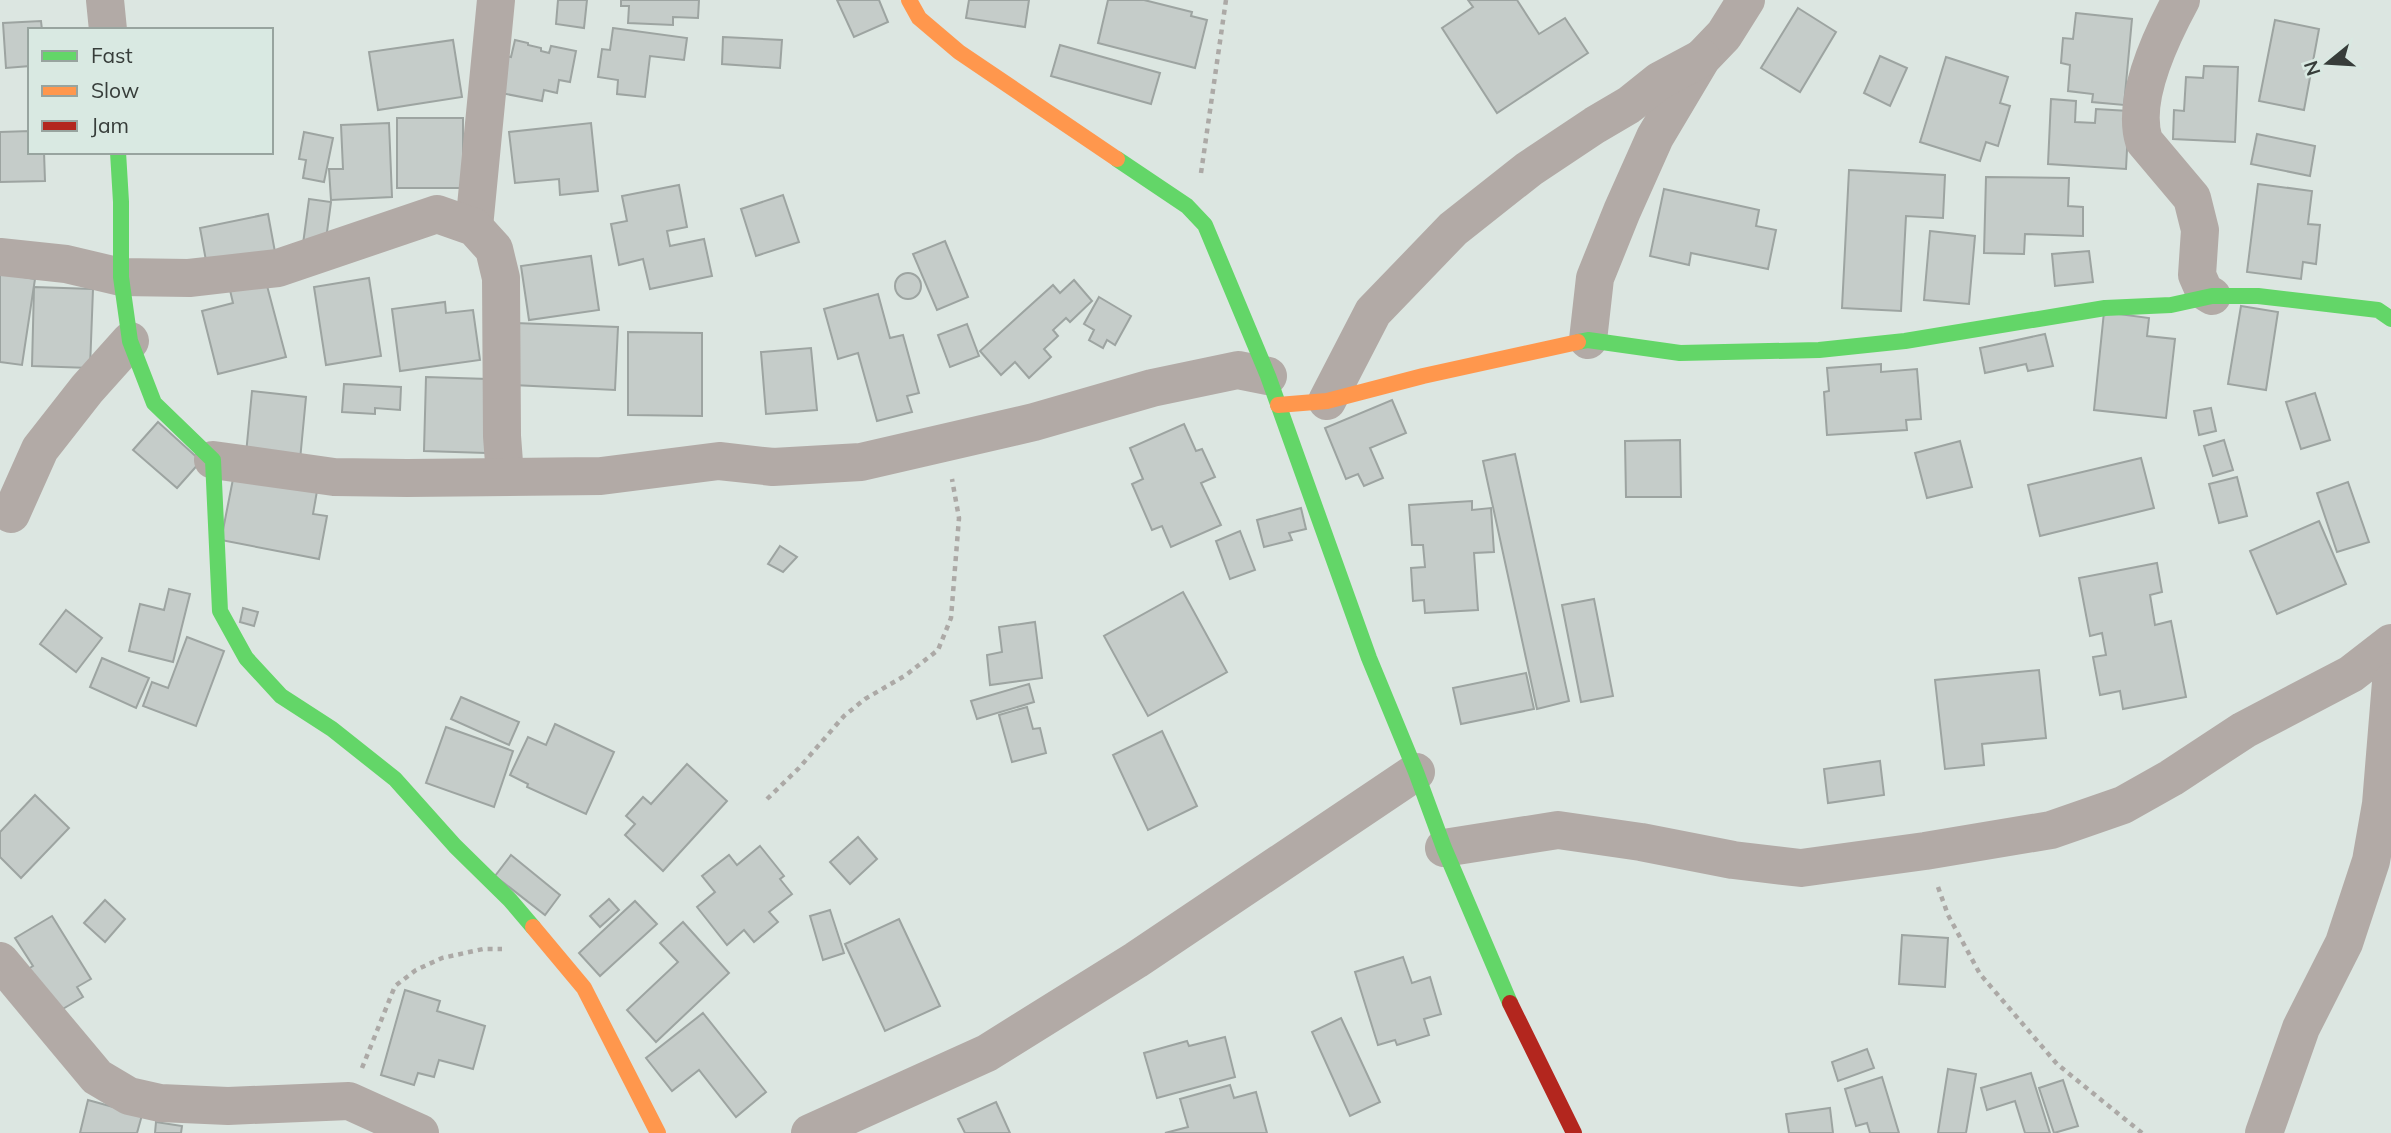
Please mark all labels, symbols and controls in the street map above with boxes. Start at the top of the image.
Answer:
legend [28,28,273,154]
north arrow [2293,28,2363,98]
text: Fast [91,42,133,68]
text: N [2298,58,2325,79]
text: Slow [91,77,139,103]
text: Jam [91,112,129,138]

